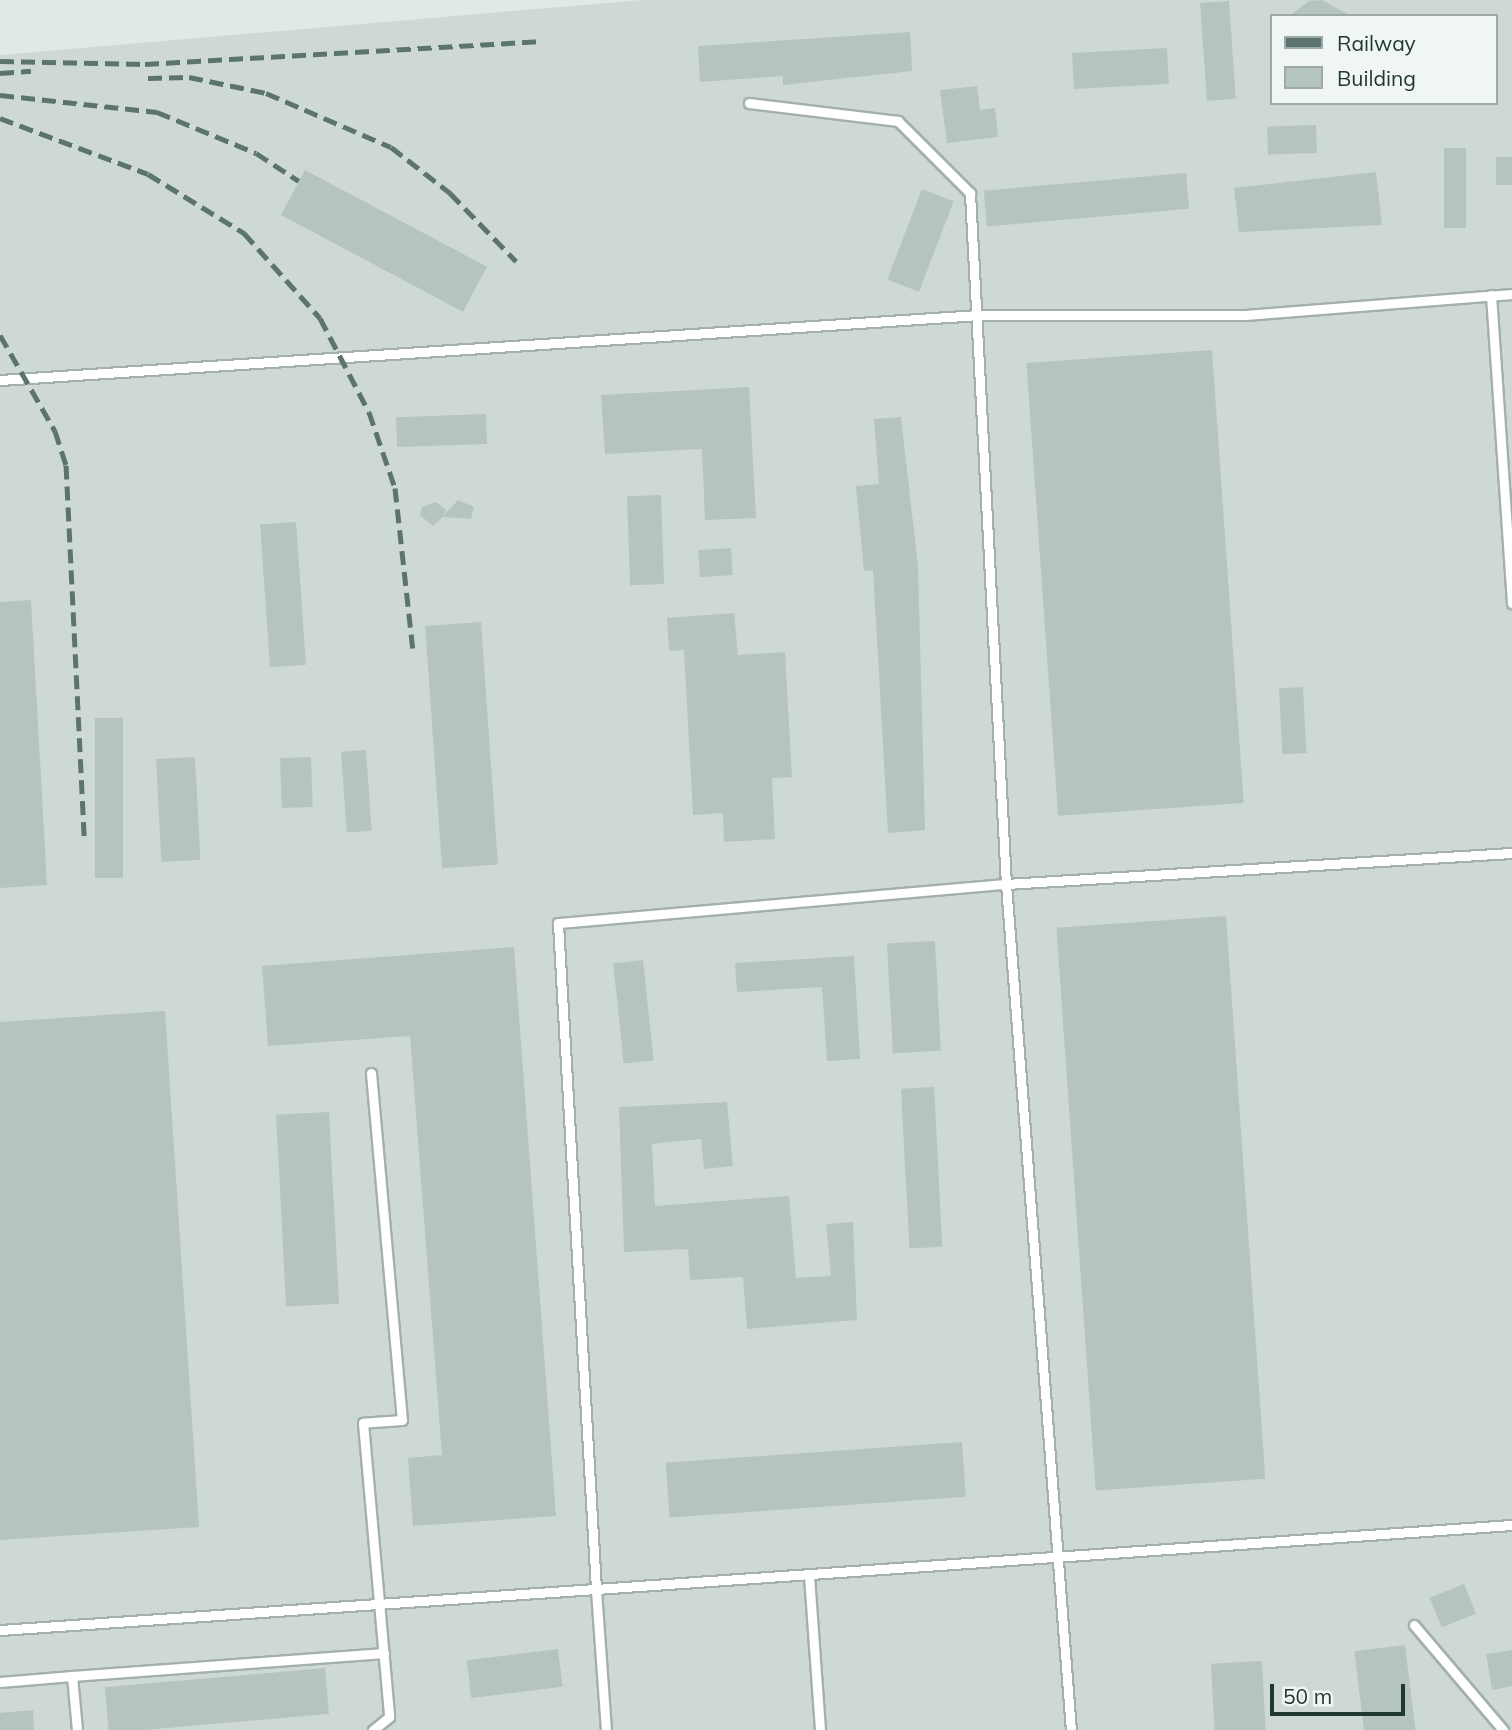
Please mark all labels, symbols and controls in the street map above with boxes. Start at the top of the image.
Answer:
legend [1270,14,1498,105]
text: Railway [1337,30,1416,56]
text: Building [1337,65,1416,91]
scale bar [1274,1670,1409,1714]
text: 50 m [1283,1683,1332,1709]

